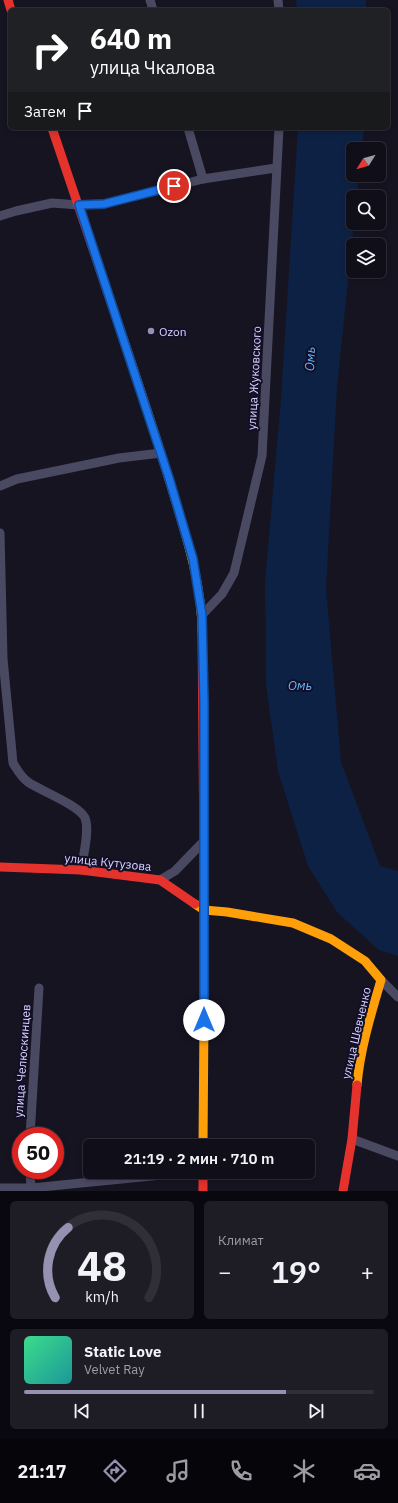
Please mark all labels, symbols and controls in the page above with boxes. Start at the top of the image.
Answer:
text: 640 m [90,20,172,57]
icon: right [24,24,76,76]
text: улица Чкалова [90,56,215,79]
icon: arrive [74,100,96,122]
text: Затем [24,102,66,121]
north arrow [346,142,386,182]
map controls [346,142,386,278]
pin [157,169,191,203]
icon: arrive [163,175,185,197]
button: search [346,190,386,230]
button: layers [346,238,386,278]
place label: Ozon [159,324,186,339]
street label: улица Жуковского [244,325,264,430]
marker: Ozon [146,326,156,336]
water label: Омь [301,347,319,371]
water label: Омь [288,677,312,694]
street label: улица Кутузова [64,850,153,874]
street label: улица Шевченко [338,985,374,1080]
position arrow [183,999,225,1041]
street label: улица Челюскинцев [11,1004,33,1118]
speed limit sign: 50 [12,1127,64,1179]
text: 21:19 · 2 мин · 710 m [124,1149,274,1168]
text: Климат [218,1232,264,1249]
text: 48 [77,1238,127,1292]
text: 19° [271,1252,321,1291]
text: − [218,1257,231,1286]
text: + [361,1257,374,1286]
text: km/h [85,1287,119,1306]
text: Static Love [84,1342,161,1361]
text: Velvet Ray [84,1361,145,1378]
icon: previous [71,1400,93,1422]
icon: pause [188,1400,210,1422]
icon: next [305,1400,327,1422]
icon: directions [101,1457,129,1485]
icon: music [164,1457,192,1485]
icon: phone [227,1457,255,1485]
icon: climate [290,1457,318,1485]
icon: car [353,1457,381,1485]
text: 21:17 [17,1460,67,1483]

